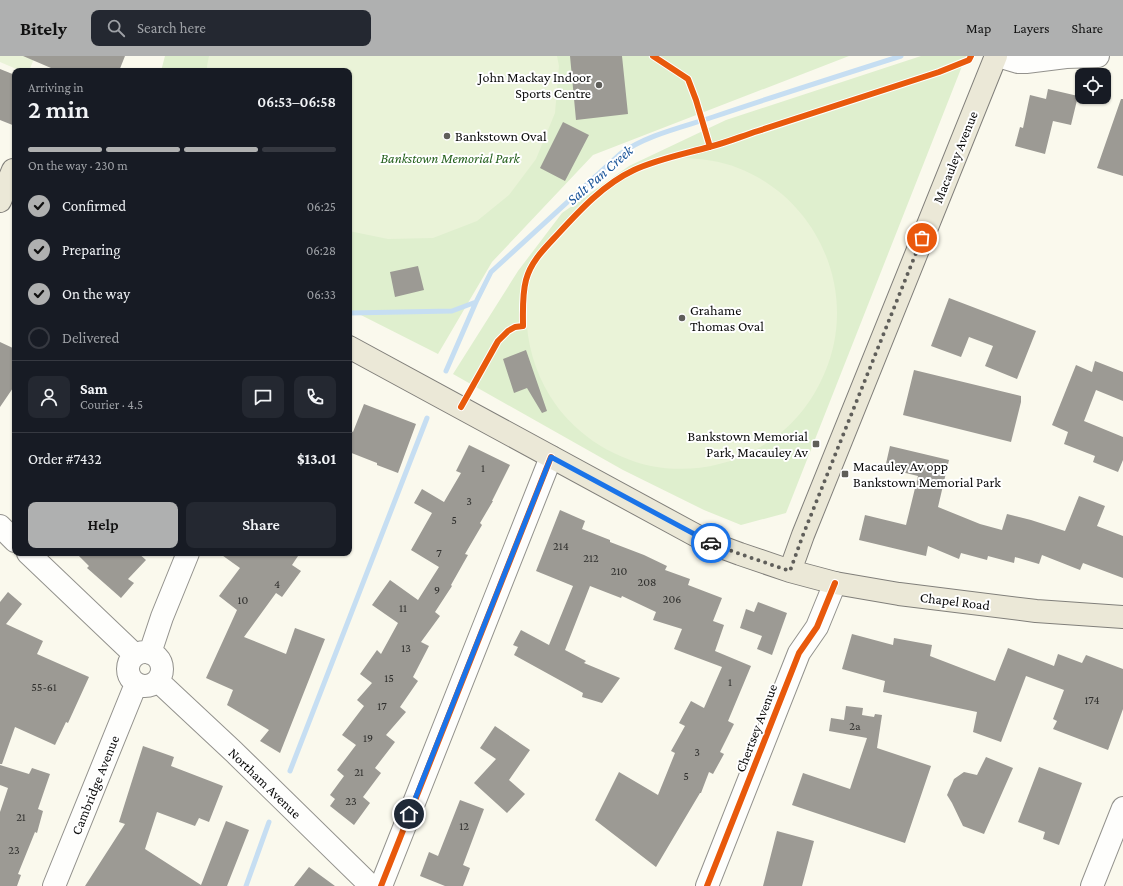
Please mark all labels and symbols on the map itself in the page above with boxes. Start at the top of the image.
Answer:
place label: John Mackay Indoor Sports Centre [476,69,591,101]
marker: John Mackay Indoor Sports Centre [594,80,604,90]
street label: Macauley Avenue [929,109,981,205]
place label: Bankstown Oval [455,128,547,144]
marker: Bankstown Oval [442,131,452,141]
water label: Salt Pan Creek [564,141,637,208]
park label: Bankstown Memorial Park [380,150,520,166]
pin [905,221,939,255]
place label: Grahame Thomas Oval [690,302,764,334]
marker: Grahame Thomas Oval [677,313,687,323]
place label: Bankstown Memorial Park, Macauley Av [688,428,809,460]
marker: Bankstown Memorial Park, Macauley Av [811,439,821,449]
place label: Macauley Av opp Bankstown Memorial Park [853,458,1001,490]
house number: 1 [481,461,485,475]
marker: Macauley Av opp Bankstown Memorial Park [840,469,850,479]
house number: 3 [466,494,472,508]
house number: 5 [451,513,457,527]
courier [691,523,731,563]
house number: 214 [553,539,569,553]
house number: 7 [436,546,442,560]
house number: 212 [583,551,599,565]
house number: 210 [611,564,627,578]
house number: 208 [638,575,656,589]
house number: 4 [274,577,280,591]
house number: 9 [434,583,440,597]
street label: Chapel Road [919,589,992,613]
house number: 206 [663,592,681,606]
house number: 10 [238,593,249,607]
house number: 11 [399,601,407,615]
house number: 13 [401,641,411,655]
house number: 15 [384,671,394,685]
house number: 1 [728,675,732,689]
house number: 55-61 [31,680,57,694]
street label: Chertsey Avenue [732,682,780,774]
house number: 174 [1084,693,1100,707]
house number: 17 [377,699,387,713]
house number: 2a [849,719,861,733]
house number: 19 [363,731,373,745]
street label: Cambridge Avenue [68,733,122,837]
street label: Northam Avenue [225,744,305,822]
house number: 3 [694,745,700,759]
house number: 21 [354,765,364,779]
house number: 5 [683,769,689,783]
house number: 23 [345,794,357,808]
pin [392,797,426,831]
house number: 21 [16,810,26,824]
house number: 12 [459,819,469,833]
house number: 23 [8,843,20,857]

